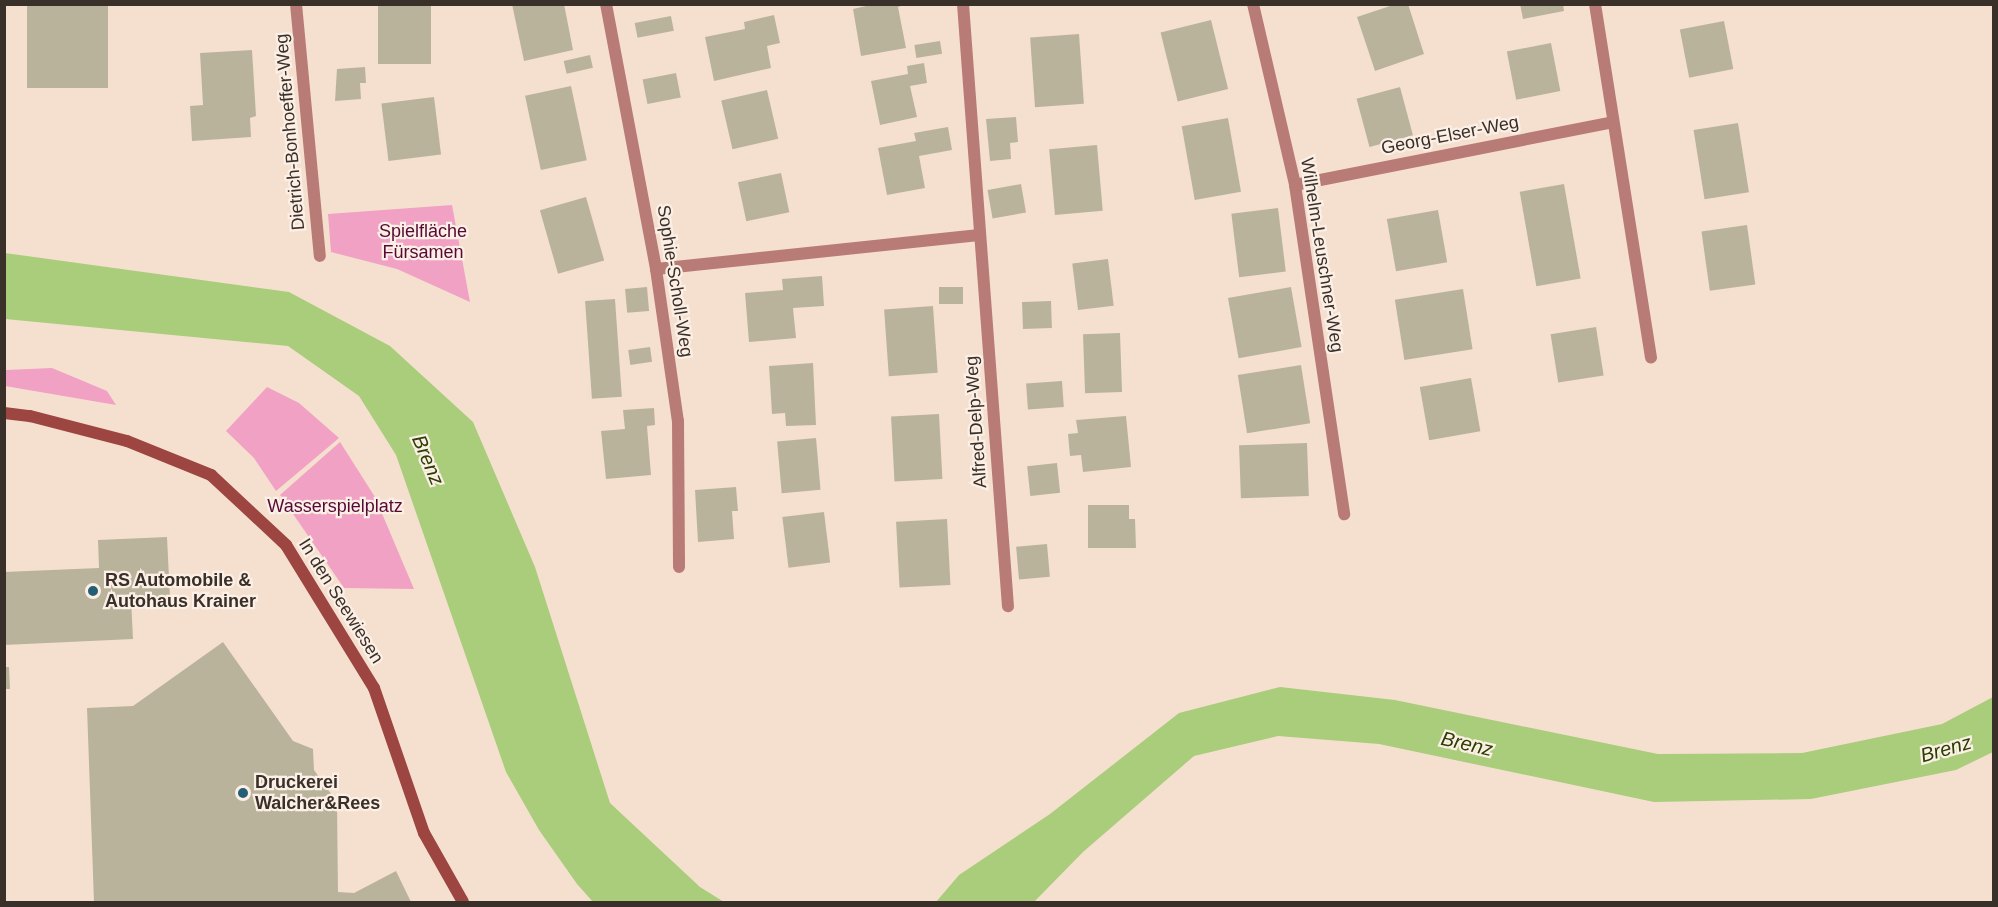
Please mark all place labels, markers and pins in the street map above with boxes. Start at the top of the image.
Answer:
place label: RS Automobile & Autohaus Krainer [105,570,256,612]
marker: RS Automobile & Autohaus Krainer [86,584,100,598]
place label: Druckerei Walcher&Rees [255,772,380,814]
marker: Druckerei Walcher&Rees [236,786,250,800]

